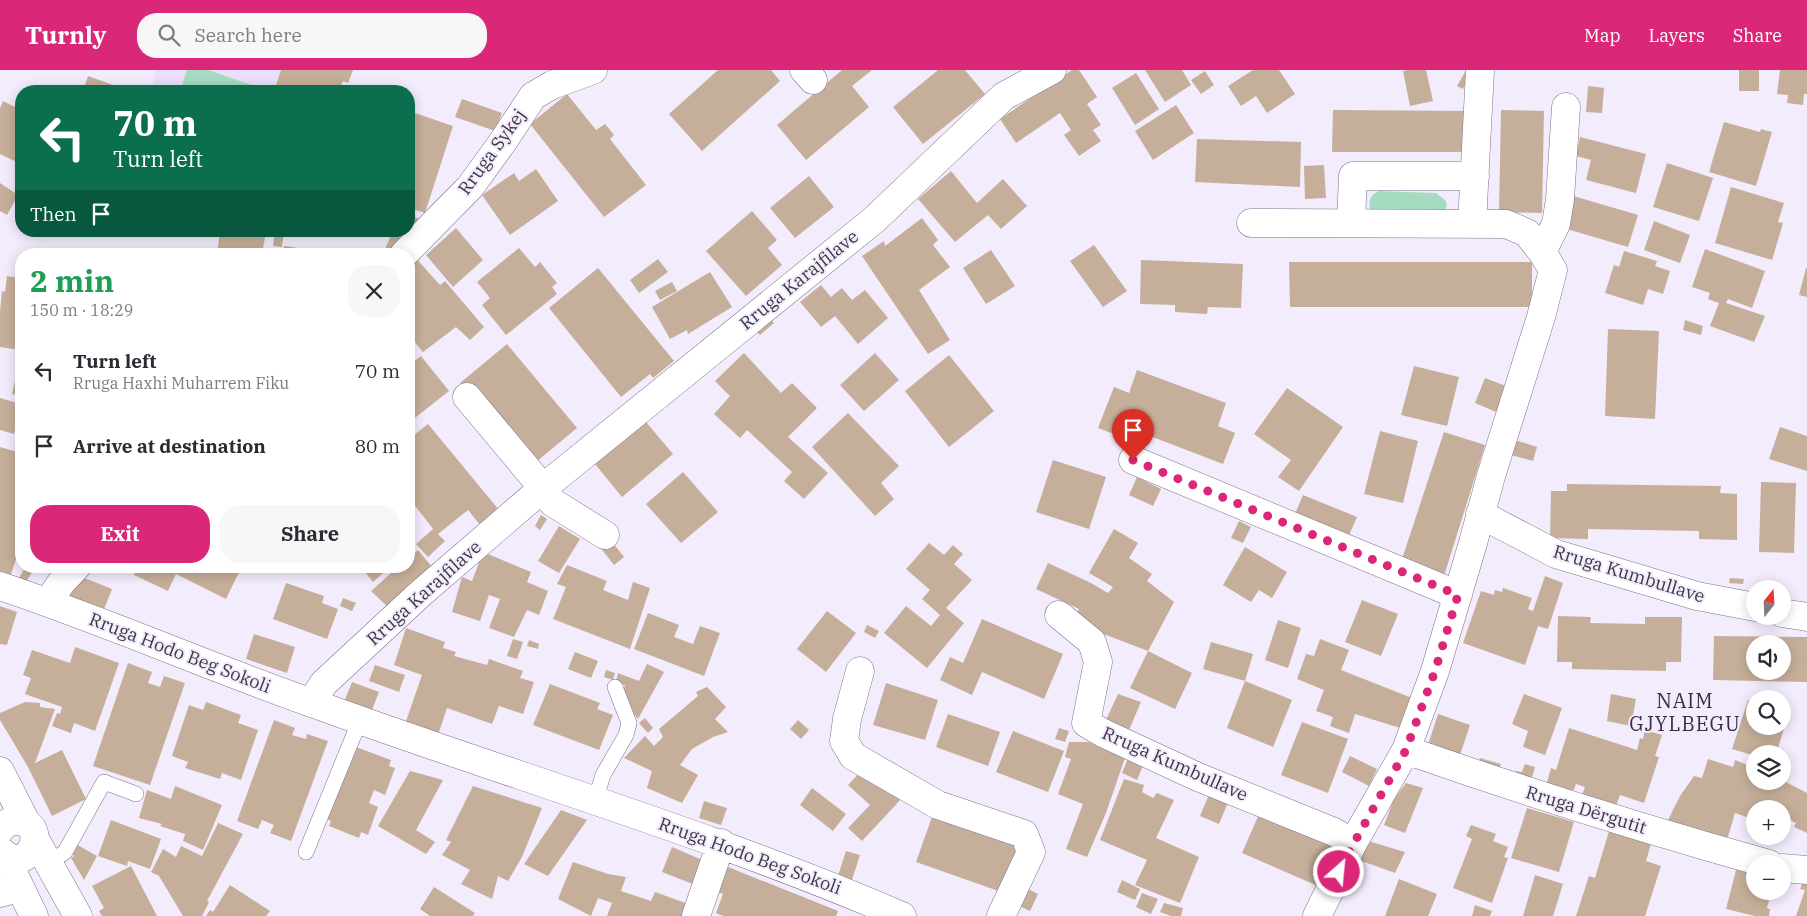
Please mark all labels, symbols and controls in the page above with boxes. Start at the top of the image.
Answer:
search box [137,13,487,58]
text: Turnly [25,19,107,51]
icon: search [155,21,183,49]
text: Search here [195,23,302,47]
text: Map [1584,24,1621,47]
text: Layers [1649,24,1705,47]
text: Share [1733,24,1782,47]
text: 70 m [113,100,197,146]
street label: Rruga Sykej [453,104,531,199]
icon: left [30,105,95,170]
text: Turn left [113,144,203,173]
icon: arrive [87,200,115,228]
text: Then [30,202,77,226]
street label: Rruga Karajfilave [735,225,863,335]
text: 2 min [30,261,114,300]
button: close [348,265,400,317]
text: 150 m · 18:29 [30,300,133,320]
text: Turn left [73,349,156,373]
icon: left [30,357,58,385]
text: 70 m [355,359,400,383]
text: Rruga Haxhi Muharrem Fiku [73,373,289,393]
pin [1112,409,1154,460]
icon: arrive [1119,416,1147,444]
icon: arrive [30,432,58,460]
text: Arrive at destination [73,434,266,458]
text: 80 m [355,434,400,458]
button: Exit [30,505,210,563]
button: Share [220,505,400,563]
street label: Rruga Karajfilave [362,535,486,650]
street label: Rruga Kumbullave [1551,540,1708,608]
north arrow [1746,580,1791,625]
map controls [1746,580,1791,900]
street label: Rruga Hodo Beg Sokoli [86,607,275,698]
button: sound [1746,635,1791,680]
district label: NAIM GJYLBEGU [1629,687,1741,737]
button: search [1746,690,1791,735]
street label: Rruga Kumbullave [1099,721,1252,806]
button: layers [1746,745,1791,790]
street label: Rruga Dërgutit [1523,780,1649,839]
button: + [1746,800,1791,845]
street label: Rruga Hodo Beg Sokoli [656,812,845,899]
position arrow [1312,845,1364,897]
button: − [1746,855,1791,900]

